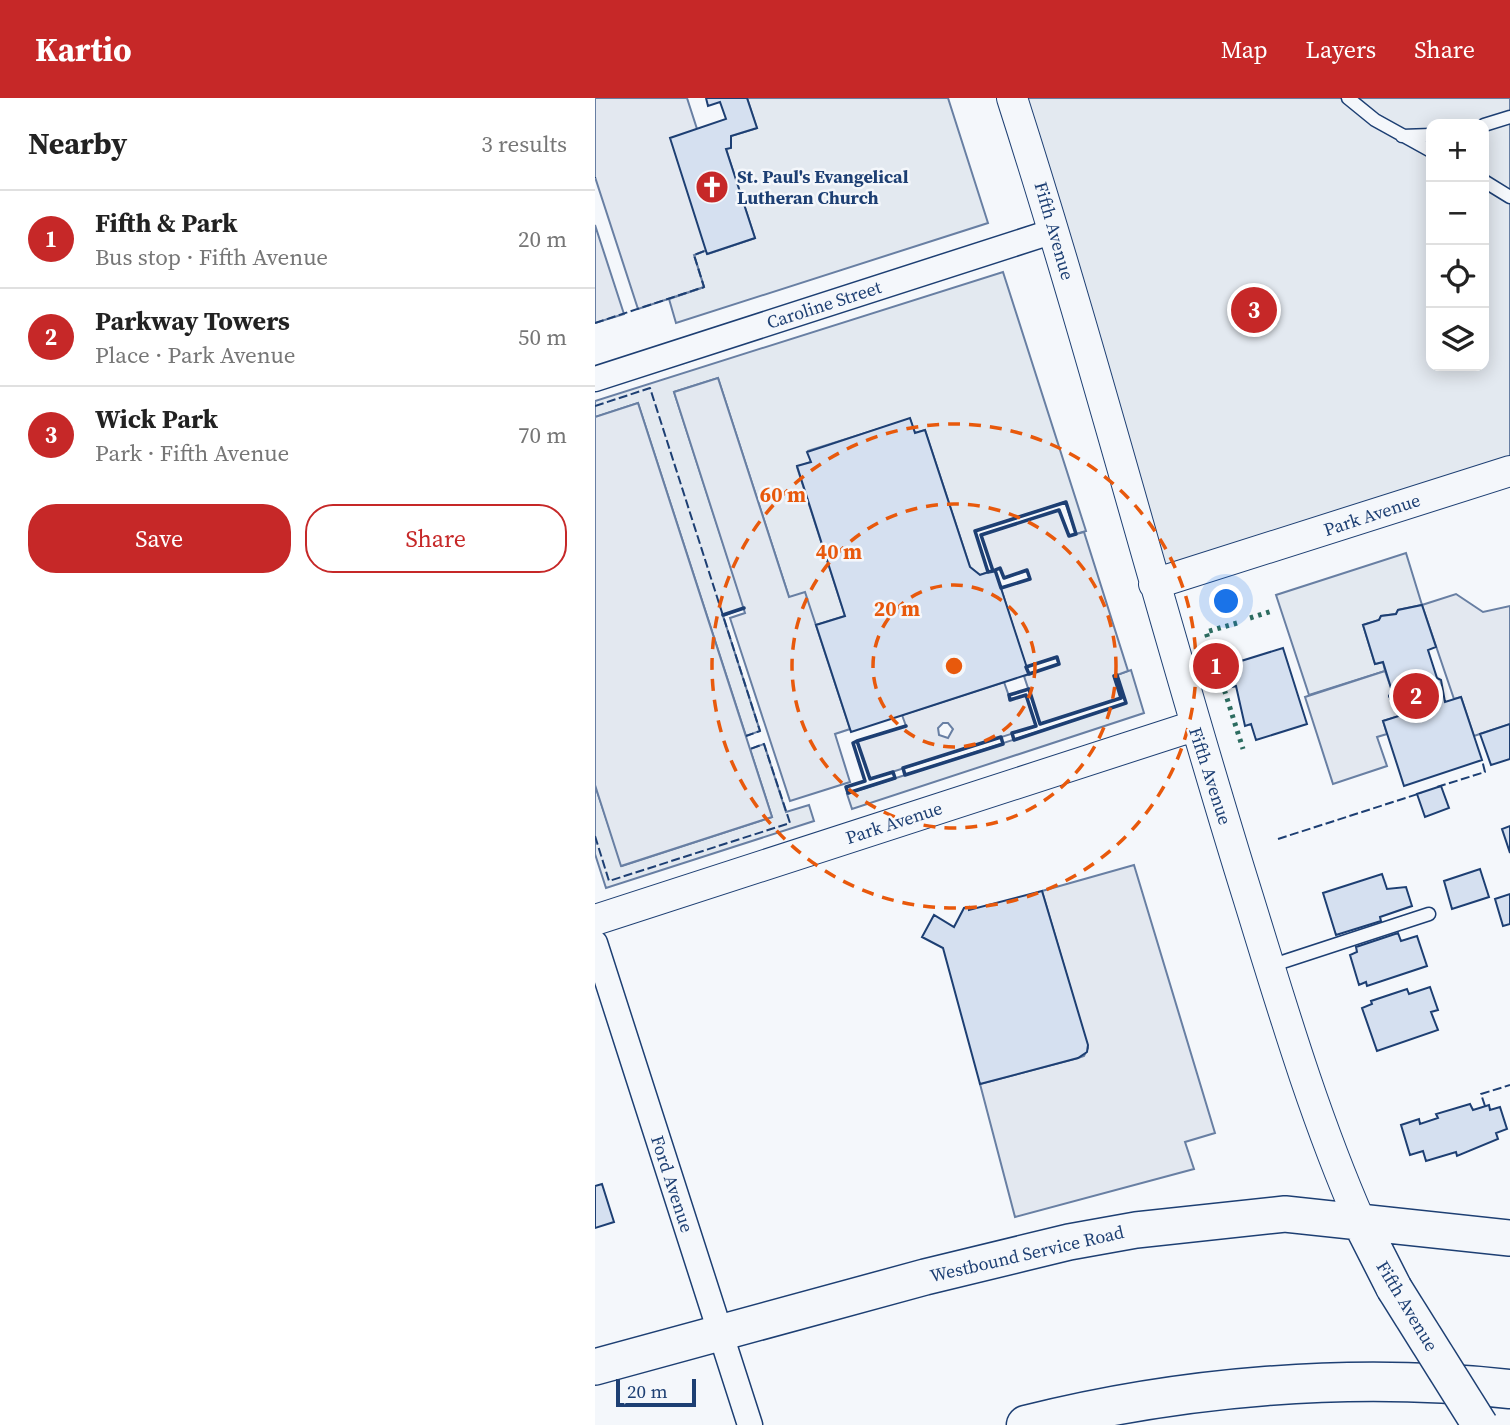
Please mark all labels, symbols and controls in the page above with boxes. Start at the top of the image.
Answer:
text: Kartio [35,27,132,72]
text: Map [1221,33,1268,66]
text: Layers [1306,33,1376,66]
text: Share [1414,33,1475,66]
map controls [1426,119,1489,371]
button: + [1426,119,1489,182]
text: Nearby [28,123,127,164]
text: 3 results [481,128,567,160]
place label: St. Paul's Evangelical Lutheran Church [737,164,909,210]
church icon: St. Paul's Evangelical Lutheran Church [693,168,731,206]
street label: Fifth Avenue [1029,179,1080,283]
button: − [1426,182,1489,245]
text: Fifth & Park [95,205,238,241]
text: 1 [45,223,57,255]
text: 20 m [518,223,567,255]
text: Bus stop · Fifth Avenue [95,241,328,273]
button: locate [1426,245,1489,308]
street label: Caroline Street [763,274,884,335]
pin: 3 [1231,284,1277,336]
text: Parkway Towers [95,303,290,339]
button: layers [1426,308,1489,371]
text: 2 [45,321,57,353]
text: 50 m [518,321,567,353]
text: Place · Park Avenue [95,339,296,371]
text: Wick Park [95,401,218,437]
text: 3 [45,419,57,451]
text: 70 m [518,419,567,451]
text: Park · Fifth Avenue [95,437,289,469]
text: 60 m [760,480,806,509]
street label: Park Avenue [1320,487,1423,542]
button: Save [28,504,291,573]
button: Share [305,504,567,573]
text: 40 m [816,537,862,566]
your location [1209,584,1243,618]
text: 20 m [874,594,920,623]
pin: 1 [1193,640,1239,692]
centre of rings [942,654,966,678]
pin: 2 [1393,670,1439,722]
street label: Fifth Avenue [1183,724,1238,828]
street label: Park Avenue [842,795,945,850]
street label: Ford Avenue [645,1132,700,1235]
street label: Westbound Service Road [927,1219,1126,1288]
street label: Fifth Avenue [1371,1256,1444,1356]
scale bar [616,1376,697,1408]
text: 20 m [627,1378,668,1404]

